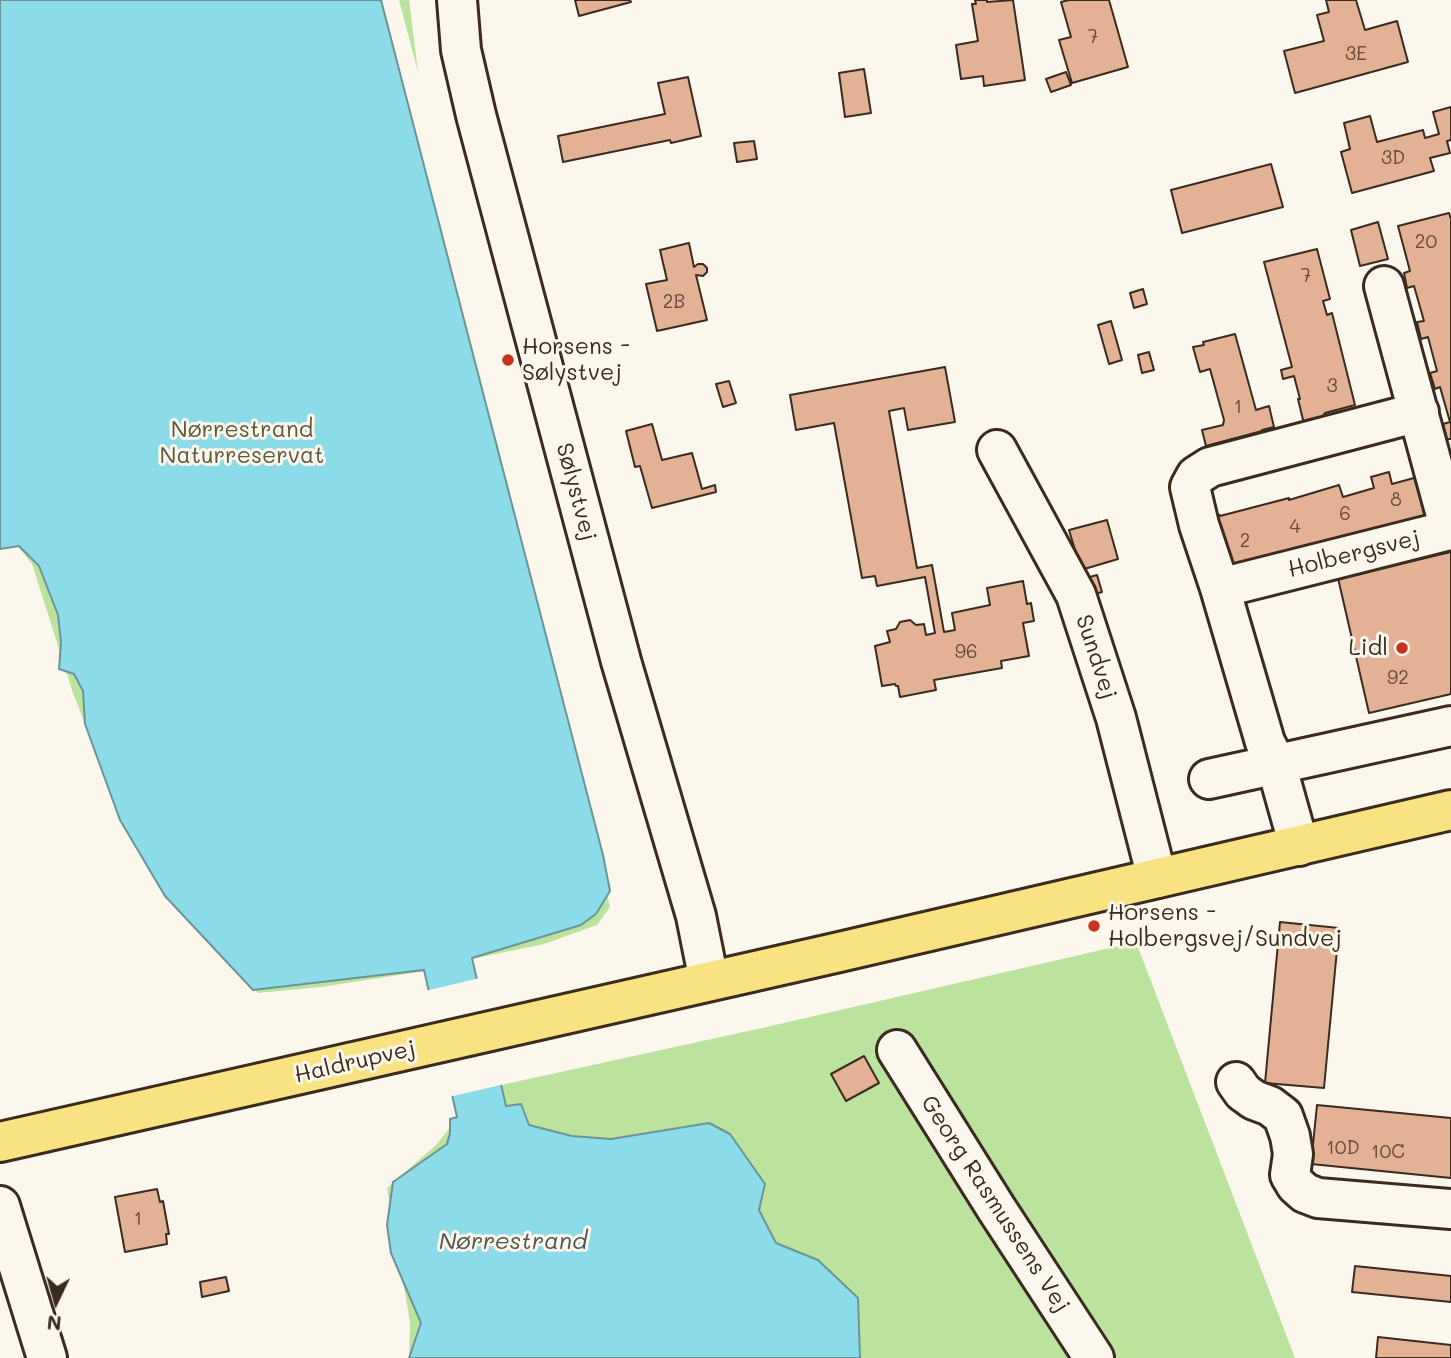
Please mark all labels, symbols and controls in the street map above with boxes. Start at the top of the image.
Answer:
house number: 7 [1088,26,1098,48]
house number: 3E [1345,43,1367,65]
house number: 3D [1381,147,1405,169]
house number: 20 [1415,231,1437,253]
house number: 7 [1301,265,1311,287]
house number: 2B [663,291,685,313]
place label: Horsens - Sølystvej [522,333,630,387]
marker: Horsens - Sølystvej [500,352,516,368]
house number: 3 [1326,375,1338,397]
house number: 1 [1234,396,1242,418]
park label: Nørrestrand Naturreservat [160,416,324,470]
street label: Sølystvej [550,440,602,544]
house number: 8 [1390,489,1402,511]
house number: 6 [1339,503,1351,525]
house number: 4 [1289,516,1301,538]
street label: Holbergsvej [1285,524,1423,584]
house number: 2 [1240,530,1250,552]
street label: Sundvej [1069,611,1123,703]
place label: Lidl [1349,634,1388,662]
marker: Lidl [1394,640,1410,656]
house number: 96 [955,641,977,663]
house number: 92 [1387,667,1409,689]
place label: Horsens - Holbergsvej/Sundvej [1108,899,1342,953]
marker: Horsens - Holbergsvej/Sundvej [1086,918,1102,934]
street label: Haldrupvej [292,1035,418,1089]
street label: Georg Rasmussens Vej [915,1090,1075,1318]
house number: 10D [1326,1137,1360,1159]
house number: 10C [1371,1141,1405,1163]
house number: 1 [134,1208,142,1230]
water label: Nørrestrand [439,1228,587,1256]
north arrow [21,1267,91,1337]
text: N [46,1310,62,1336]

